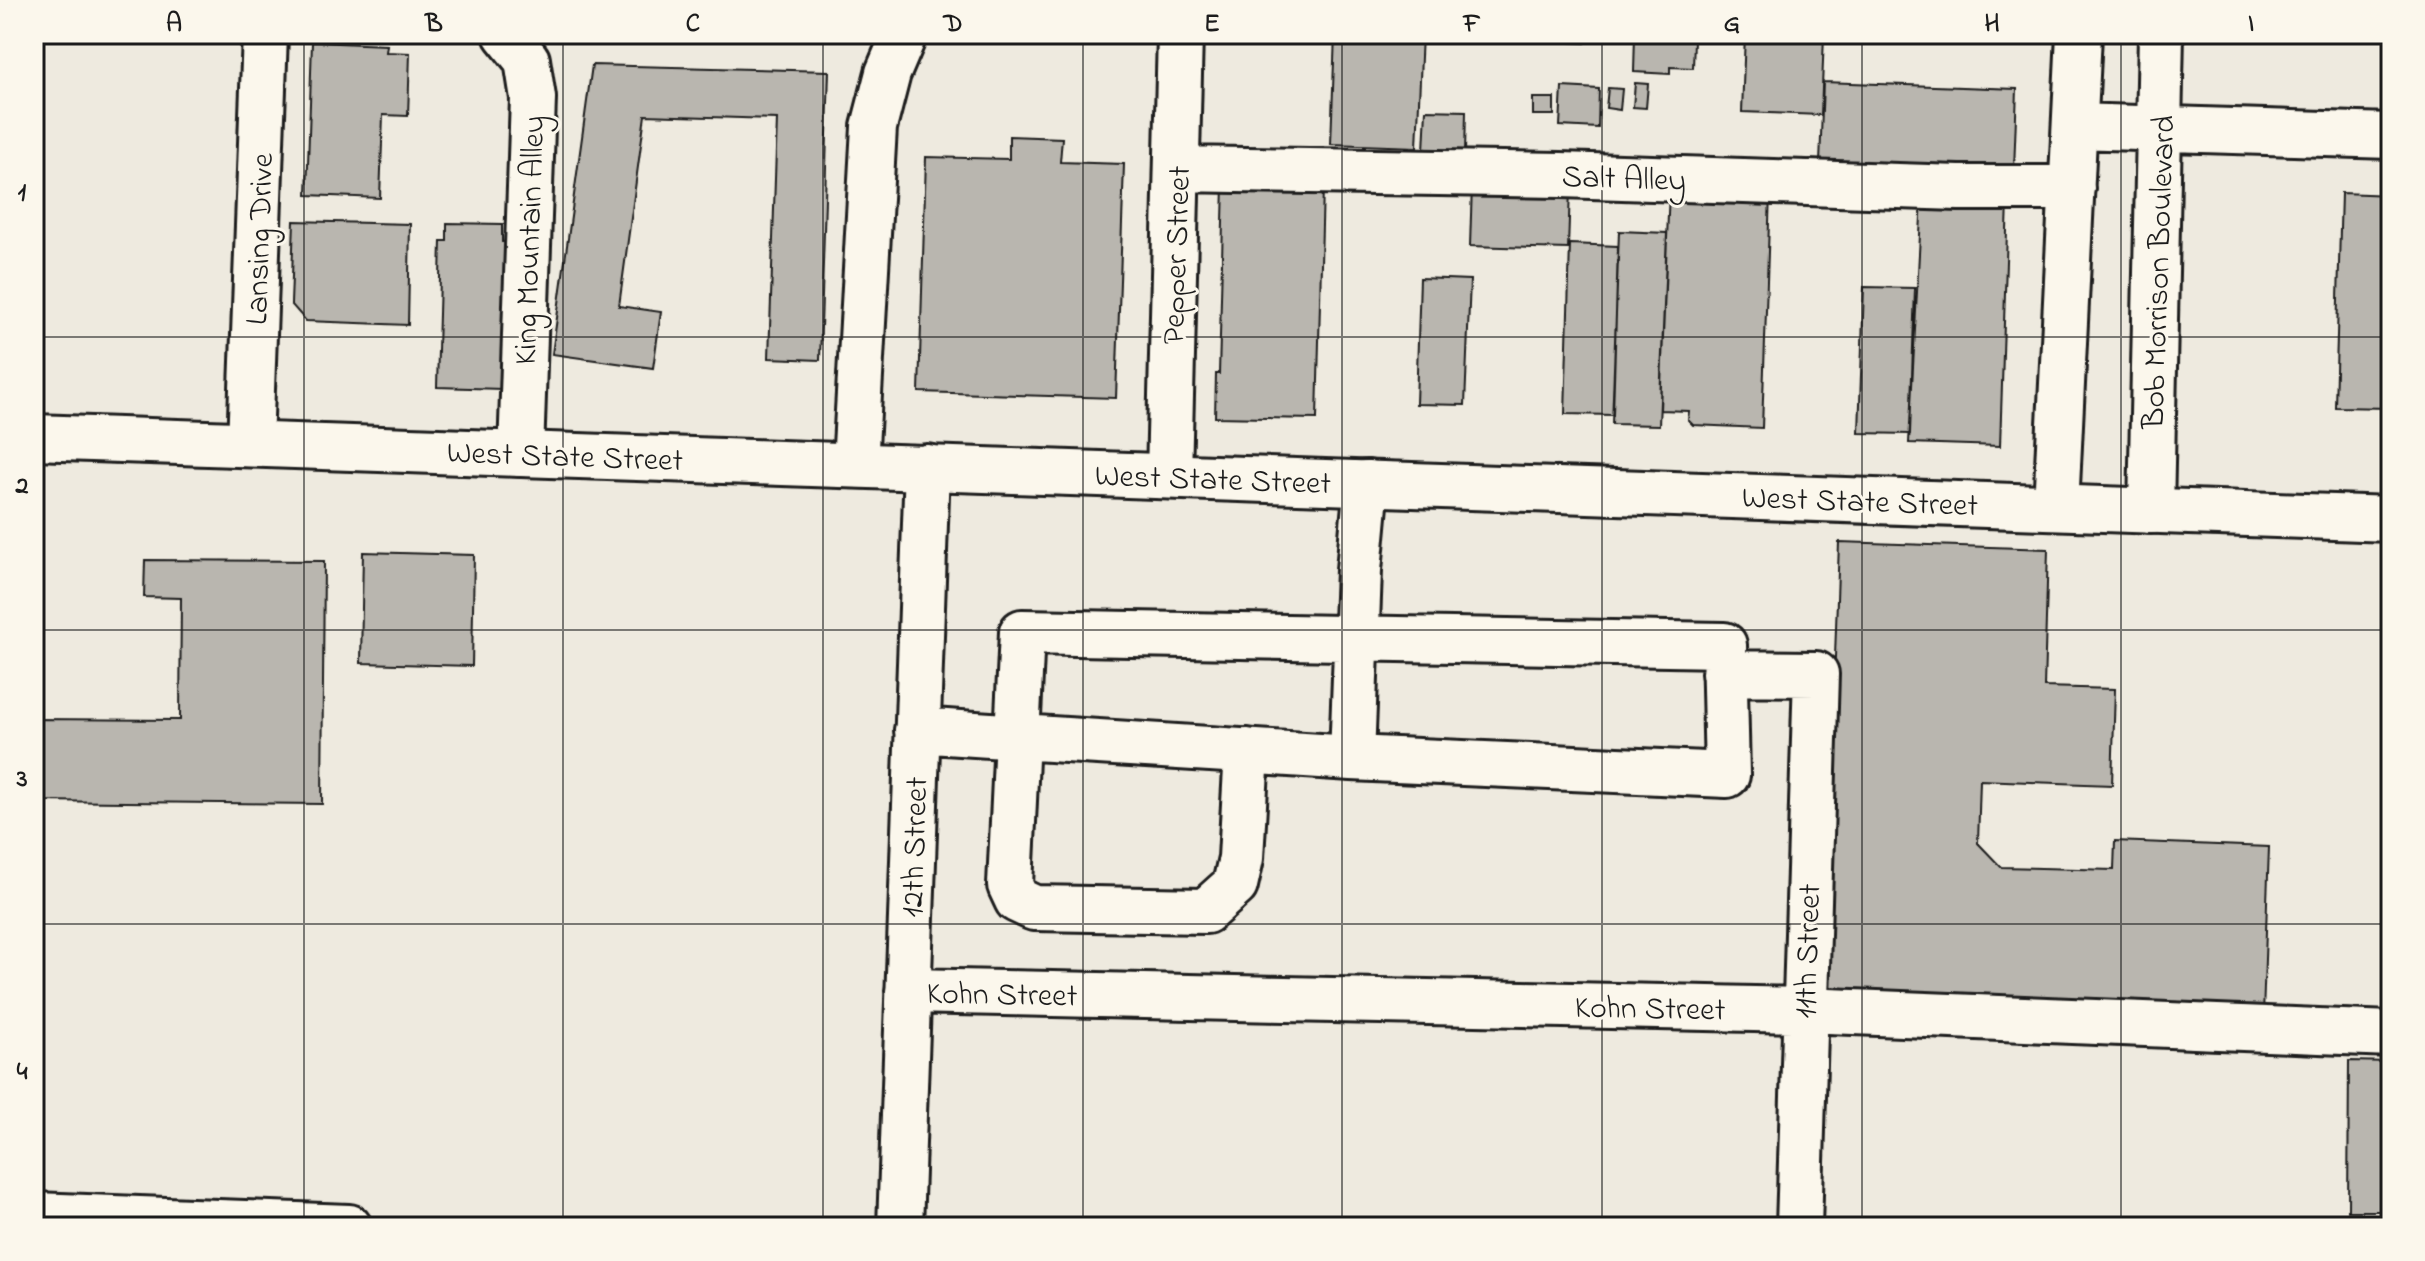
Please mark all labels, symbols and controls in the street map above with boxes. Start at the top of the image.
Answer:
text: A [166,6,182,44]
text: B [424,6,443,44]
text: C [686,6,700,44]
text: D [942,6,963,44]
text: E [1204,6,1220,44]
text: F [1462,6,1481,44]
text: G [1724,6,1740,44]
text: H [1984,6,2000,44]
text: I [2248,6,2254,44]
street label: Bob Morrison Boulevard [2131,114,2189,431]
street label: King Mountain Alley [504,115,559,366]
street label: Lansing Drive [235,152,288,326]
street label: Salt Alley [1561,155,1687,206]
street label: Pepper Street [1152,165,1205,345]
text: 1 [18,175,27,213]
street label: West State Street [446,431,684,486]
street label: West State Street [1094,454,1332,509]
text: 2 [15,468,29,506]
street label: West State Street [1741,476,1979,531]
text: 3 [16,761,28,799]
street label: 12th Street [891,776,942,918]
street label: 11th Street [1784,883,1835,1019]
street label: Kohn Street [926,972,1078,1021]
street label: Kohn Street [1574,986,1726,1035]
text: 4 [17,1054,28,1092]

